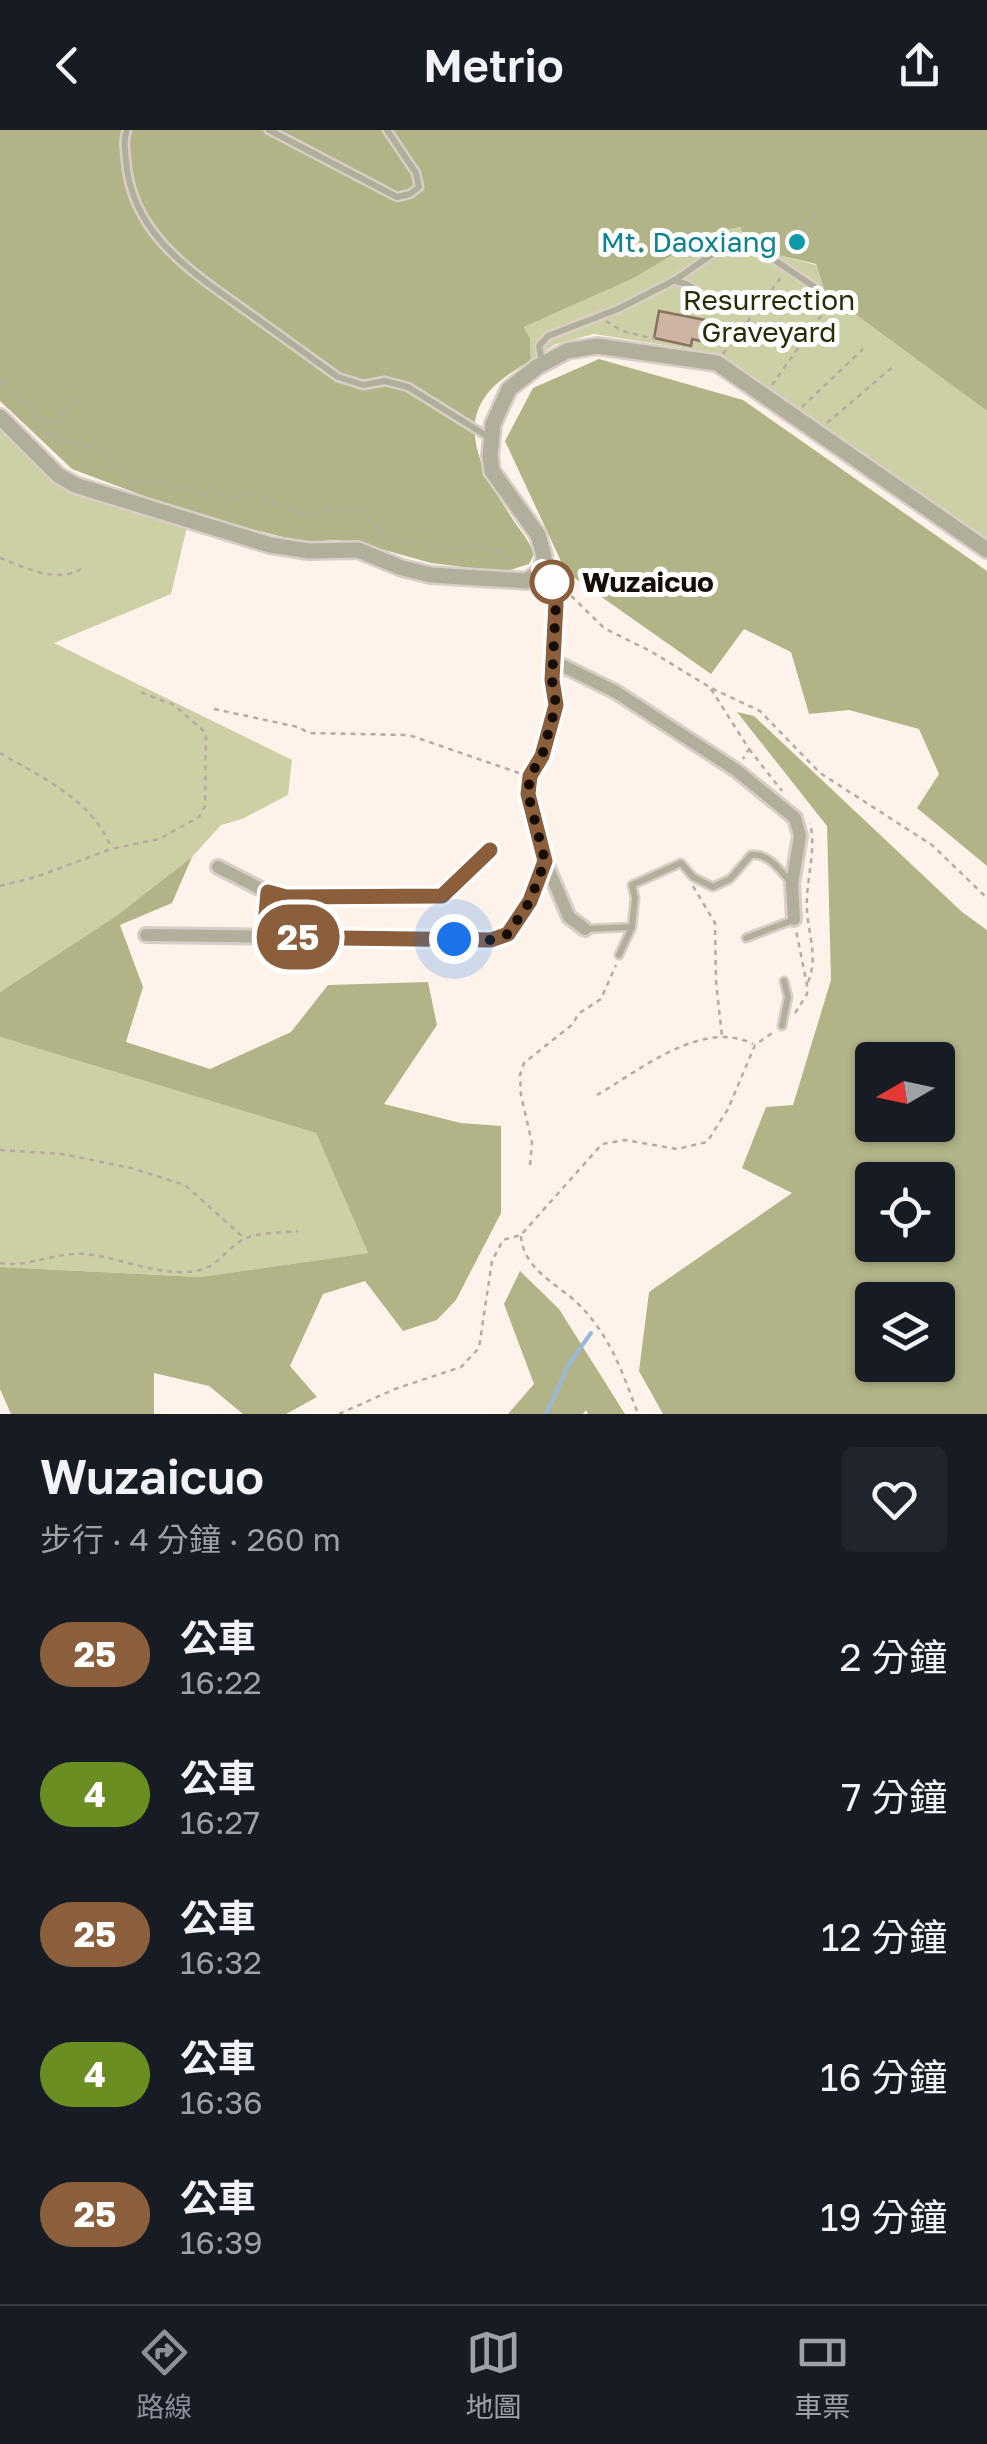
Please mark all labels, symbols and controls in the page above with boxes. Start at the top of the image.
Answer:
icon: back [40,38,95,93]
text: Metrio [423,38,564,92]
icon: share [892,38,947,93]
place label: Mt. Daoxiang [601,225,777,258]
marker: Mt. Daoxiang [786,231,808,253]
park label: Resurrection Graveyard [683,283,855,348]
marker: Wuzaicuo [531,561,573,603]
place label: Wuzaicuo [582,565,714,598]
line badge: 25 [253,904,343,970]
your location [429,914,479,964]
text: 25 [277,916,319,958]
north arrow [855,1042,955,1142]
map controls [855,1042,955,1382]
button: locate [855,1162,955,1262]
button: layers [855,1282,955,1382]
text: Wuzaicuo [40,1447,264,1505]
button: heart [842,1447,947,1552]
text: 步行 · 4 分鐘 · 260 m [40,1520,341,1558]
text: 公車 [180,1615,256,1660]
text: 25 [74,1633,116,1675]
text: 2 分鐘 [839,1634,947,1679]
text: 16:22 [180,1663,262,1701]
text: 公車 [180,1755,256,1800]
text: 4 [84,1773,106,1815]
text: 7 分鐘 [841,1774,947,1819]
text: 16:27 [180,1803,260,1841]
text: 公車 [180,1895,256,1940]
text: 25 [74,1913,116,1955]
text: 12 分鐘 [821,1914,947,1959]
text: 16:32 [180,1943,262,1981]
text: 公車 [180,2035,256,2080]
text: 4 [84,2053,106,2095]
text: 16 分鐘 [820,2054,947,2099]
text: 16:36 [180,2083,263,2121]
text: 公車 [180,2175,256,2220]
text: 25 [74,2193,116,2235]
text: 19 分鐘 [820,2194,947,2239]
text: 16:39 [180,2223,263,2261]
tab: 路線 [136,2325,193,2425]
tab: 地圖 [465,2325,522,2425]
tab: 車票 [794,2325,851,2425]

